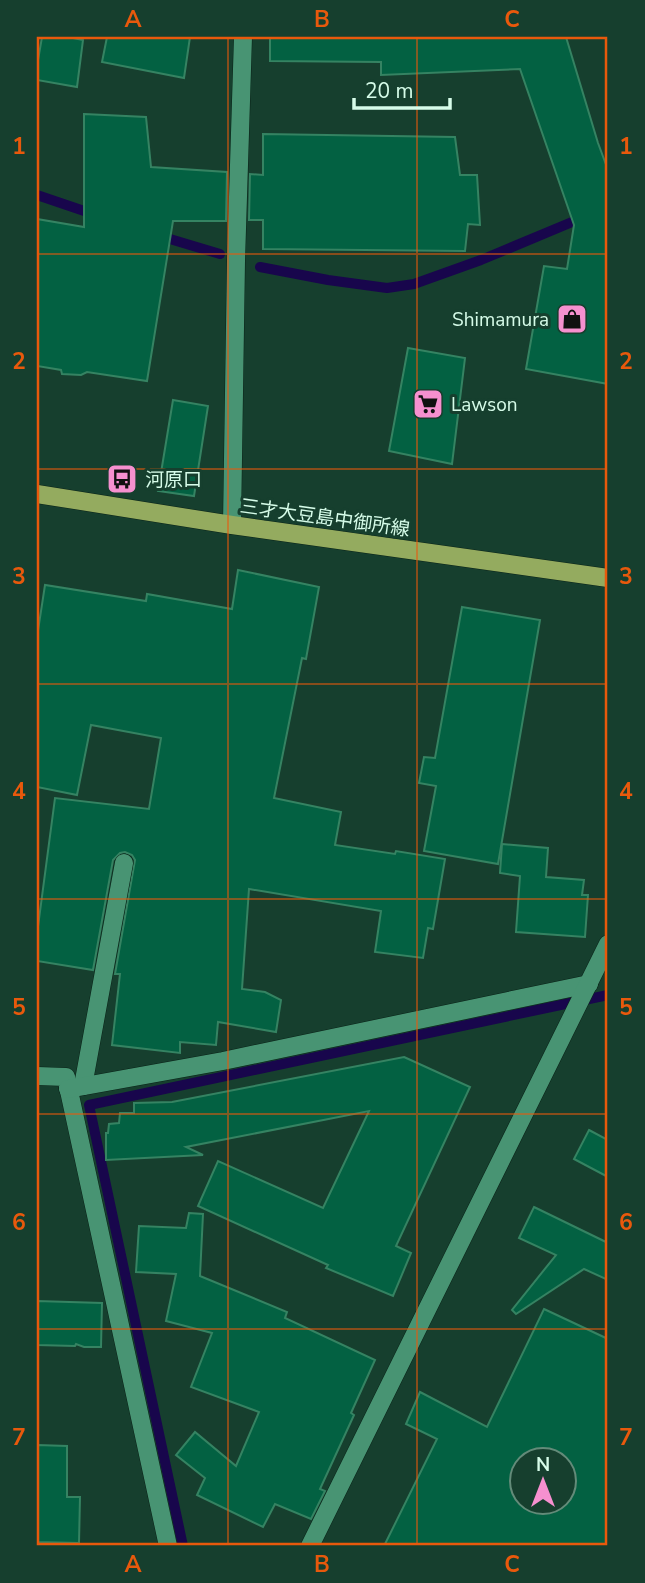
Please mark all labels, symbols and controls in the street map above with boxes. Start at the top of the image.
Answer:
text: A [124,4,142,35]
text: B [314,4,330,35]
text: C [504,4,520,35]
scale bar [354,66,451,110]
text: 20 m [365,77,414,105]
text: 1 [12,131,26,162]
text: 1 [619,131,633,162]
shop icon: Shimamura [555,302,589,336]
place label: Shimamura [452,307,549,333]
text: 2 [12,346,26,377]
text: 2 [619,346,633,377]
supermarket icon: Lawson [411,387,445,421]
place label: Lawson [451,392,518,418]
bus stop icon: 河原口 [105,462,139,496]
place label: 河原口 [145,467,202,493]
street label: 三才大豆島中御所線 [238,493,411,543]
text: 3 [12,561,26,592]
text: 3 [619,561,633,592]
text: 4 [12,776,26,807]
text: 4 [619,776,633,807]
text: 5 [12,992,26,1023]
text: 5 [619,992,633,1023]
text: 6 [12,1207,26,1238]
text: 6 [619,1207,633,1238]
text: 7 [12,1422,26,1453]
text: 7 [619,1422,633,1453]
north arrow [508,1446,578,1516]
text: N [536,1452,550,1478]
text: A [124,1549,142,1580]
text: B [314,1549,330,1580]
text: C [504,1549,520,1580]

